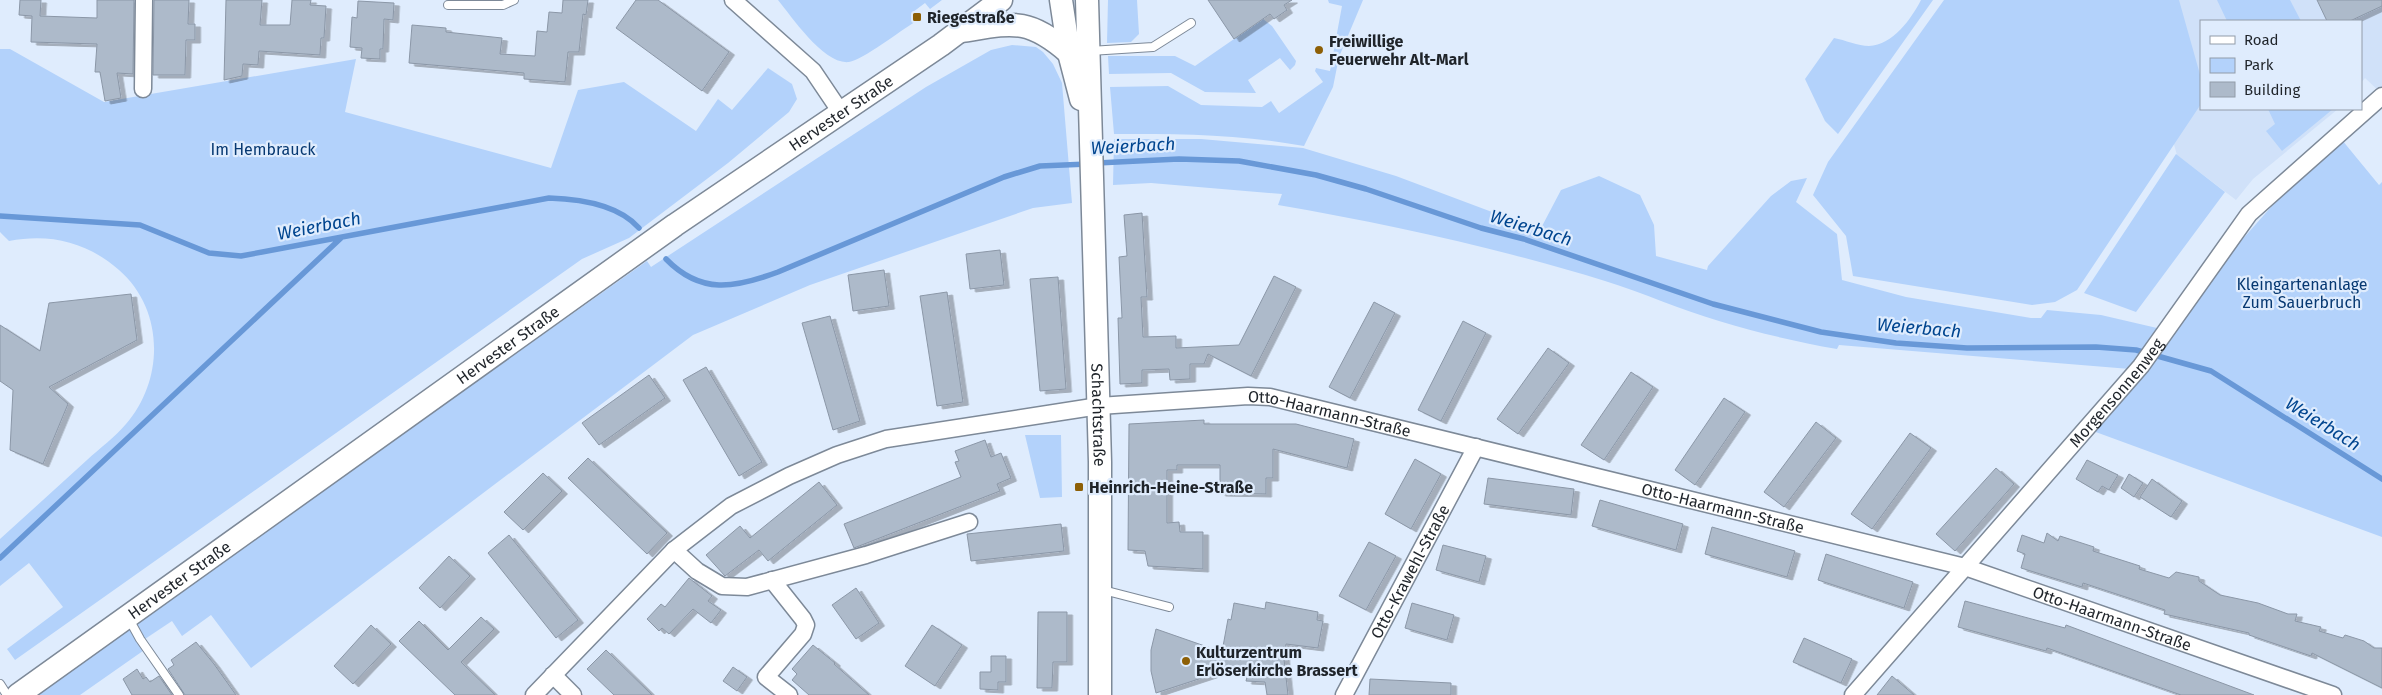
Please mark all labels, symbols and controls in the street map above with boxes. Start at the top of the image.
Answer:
place label: Riegestraße [927,8,1015,27]
marker: Riegestraße [911,11,923,23]
legend [2200,20,2362,110]
text: Road [2244,31,2279,49]
place label: Freiwillige Feuerwehr Alt-Marl [1329,32,1469,69]
marker: Freiwillige Feuerwehr Alt-Marl [1313,44,1325,56]
text: Park [2244,56,2274,74]
street label: Hervester Straße [785,71,897,155]
text: Building [2244,81,2300,99]
water label: Weierbach [1090,133,1176,159]
park label: Im Hembrauck [211,140,316,159]
water label: Weierbach [1487,205,1575,251]
water label: Weierbach [275,207,363,245]
park label: Kleingartenanlage Zum Sauerbruch [2236,275,2368,312]
street label: Hervester Straße [453,302,563,388]
water label: Weierbach [1876,313,1962,343]
street label: Morgensonnenweg [2065,334,2168,451]
street label: Schachtstraße [1087,363,1109,466]
street label: Otto-Haarmann-Straße [1247,387,1413,441]
water label: Weierbach [2281,392,2365,456]
place label: Heinrich-Heine-Straße [1089,478,1253,497]
street label: Otto-Haarmann-Straße [1640,479,1806,537]
marker: Heinrich-Heine-Straße [1073,481,1085,493]
street label: Otto-Krawehl-Straße [1367,501,1454,642]
street label: Hervester Straße [124,537,234,623]
street label: Otto-Haarmann-Straße [2030,582,2194,655]
place label: Kulturzentrum Erlöserkirche Brassert [1196,643,1358,680]
marker: Kulturzentrum Erlöserkirche Brassert [1180,655,1192,667]

